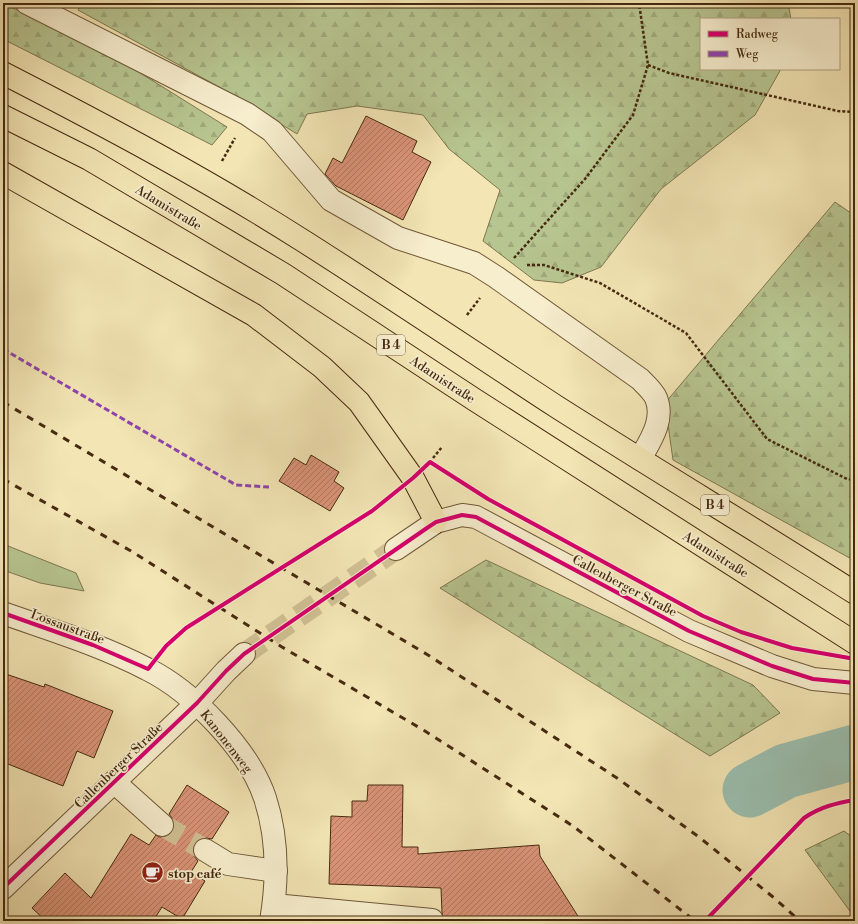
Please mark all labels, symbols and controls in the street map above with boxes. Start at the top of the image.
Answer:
legend [700,18,840,70]
text: Radweg [736,27,779,42]
text: Weg [735,47,759,62]
street label: Adamistraße [131,181,205,234]
road number: B 4 [377,335,405,355]
street label: Adamistraße [406,352,479,407]
road number: B 4 [701,495,729,515]
street label: Adamistraße [679,528,752,582]
street label: Callenberger Straße [569,551,680,620]
street label: Lossaustraße [28,606,107,648]
street label: Kanonenweg [197,707,256,777]
street label: Callenberger Straße [71,719,166,812]
cafe icon: stop café [139,860,165,886]
place label: stop café [168,866,222,882]

